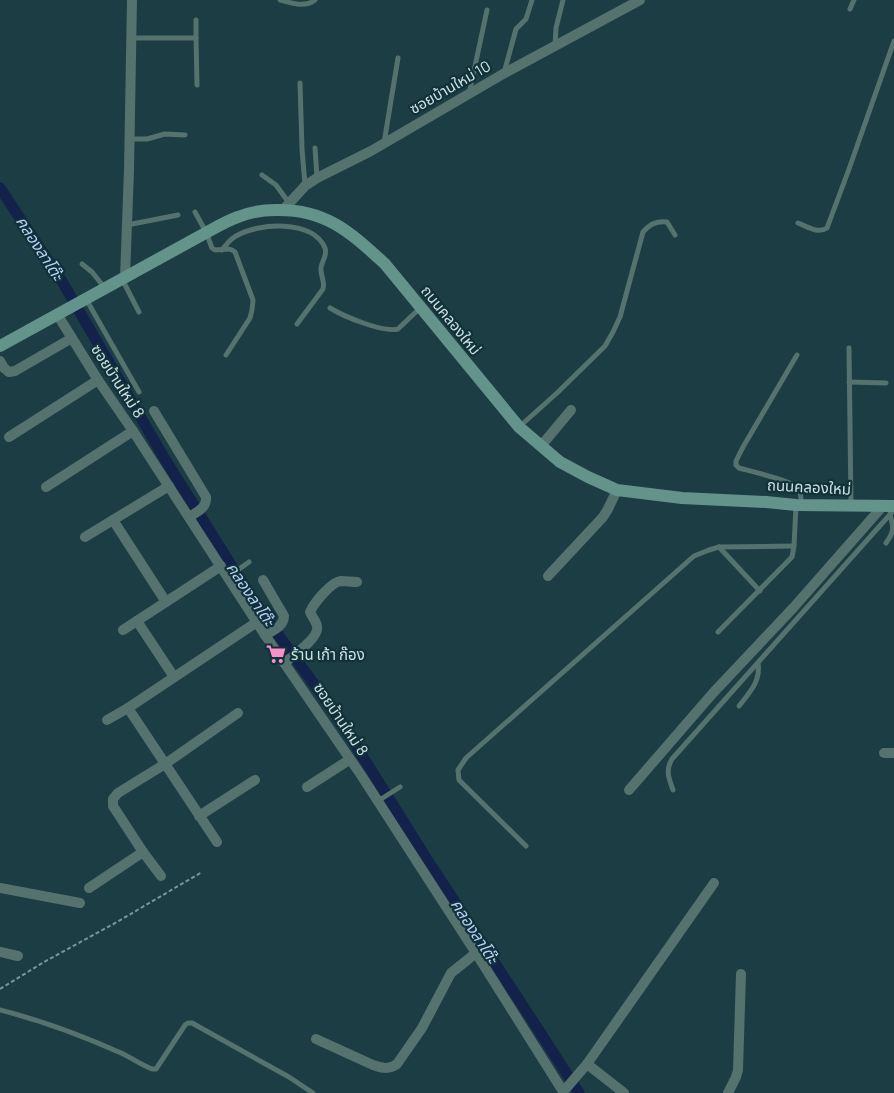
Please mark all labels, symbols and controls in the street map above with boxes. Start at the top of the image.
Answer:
street label: ซอยบ้านใหม่ 10 [406,55,494,119]
water label: คลองลาโต๊ะ [11,212,70,286]
street label: ถนนคลองใหม่ [416,281,486,359]
street label: ซอยบ้านใหม่ 8 [86,340,150,422]
street label: ถนนคลองใหม่ [766,474,852,500]
water label: คลองลาโต๊ะ [222,558,281,632]
supermarket icon: ร้าน เก้า ก๊อง [265,643,287,665]
place label: ร้าน เก้า ก๊อง [291,644,365,665]
street label: ซอยบ้านใหม่ 8 [309,678,373,760]
water label: คลองลาโต๊ะ [446,895,505,969]

